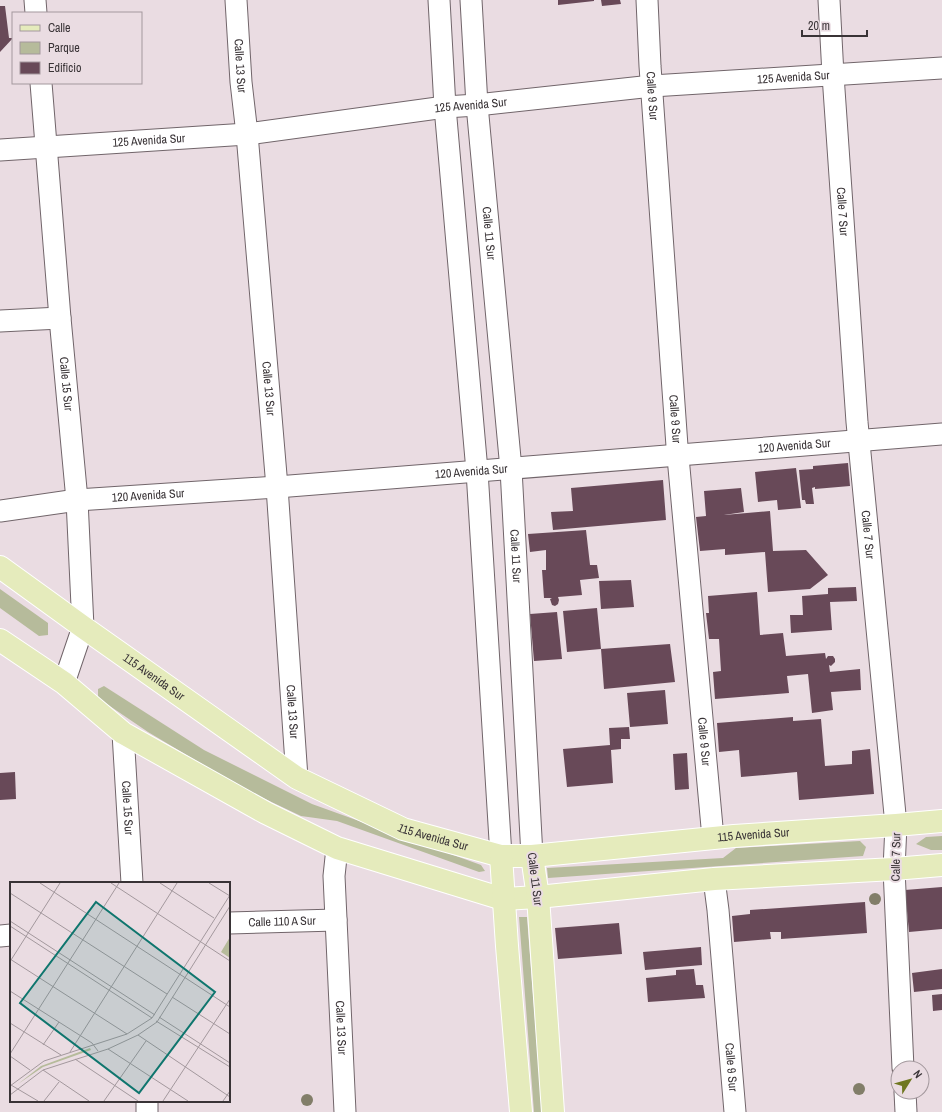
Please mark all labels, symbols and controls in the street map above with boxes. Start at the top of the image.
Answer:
legend [12,12,142,84]
scale bar [802,12,867,38]
text: 20 m [808,18,830,34]
text: Calle [48,20,70,36]
street label: Calle 13 Sur [230,38,250,95]
text: Parque [48,40,80,56]
text: Edificio [48,60,81,76]
street label: 125 Avenida Sur [756,67,831,87]
street label: Calle 9 Sur [642,71,662,121]
street label: 125 Avenida Sur [433,94,508,116]
street label: 125 Avenida Sur [112,130,186,151]
street label: Calle 7 Sur [833,187,852,237]
street label: Calle 11 Sur [479,206,500,261]
street label: Calle 15 Sur [56,356,77,412]
street label: Calle 13 Sur [258,361,279,417]
street label: Calle 9 Sur [665,394,685,445]
street label: 120 Avenida Sur [757,435,832,457]
street label: 120 Avenida Sur [434,461,509,482]
street label: 120 Avenida Sur [111,485,186,506]
street label: Calle 7 Sur [858,509,878,560]
street label: Calle 11 Sur [506,529,525,584]
street label: 115 Avenida Sur [120,650,188,705]
street label: Calle 13 Sur [283,684,302,740]
street label: Calle 9 Sur [694,717,714,767]
street label: Calle 15 Sur [118,780,137,836]
street label: 115 Avenida Sur [395,820,470,855]
street label: 115 Avenida Sur [717,824,791,846]
street label: Calle 7 Sur [888,832,904,881]
street label: Calle 11 Sur [524,852,546,907]
inset map [10,882,230,1102]
street label: Calle 110 A Sur [248,913,317,930]
street label: Calle 13 Sur [332,1000,350,1056]
street label: Calle 9 Sur [721,1042,741,1093]
north arrow [890,1060,930,1100]
text: N [910,1067,926,1081]

